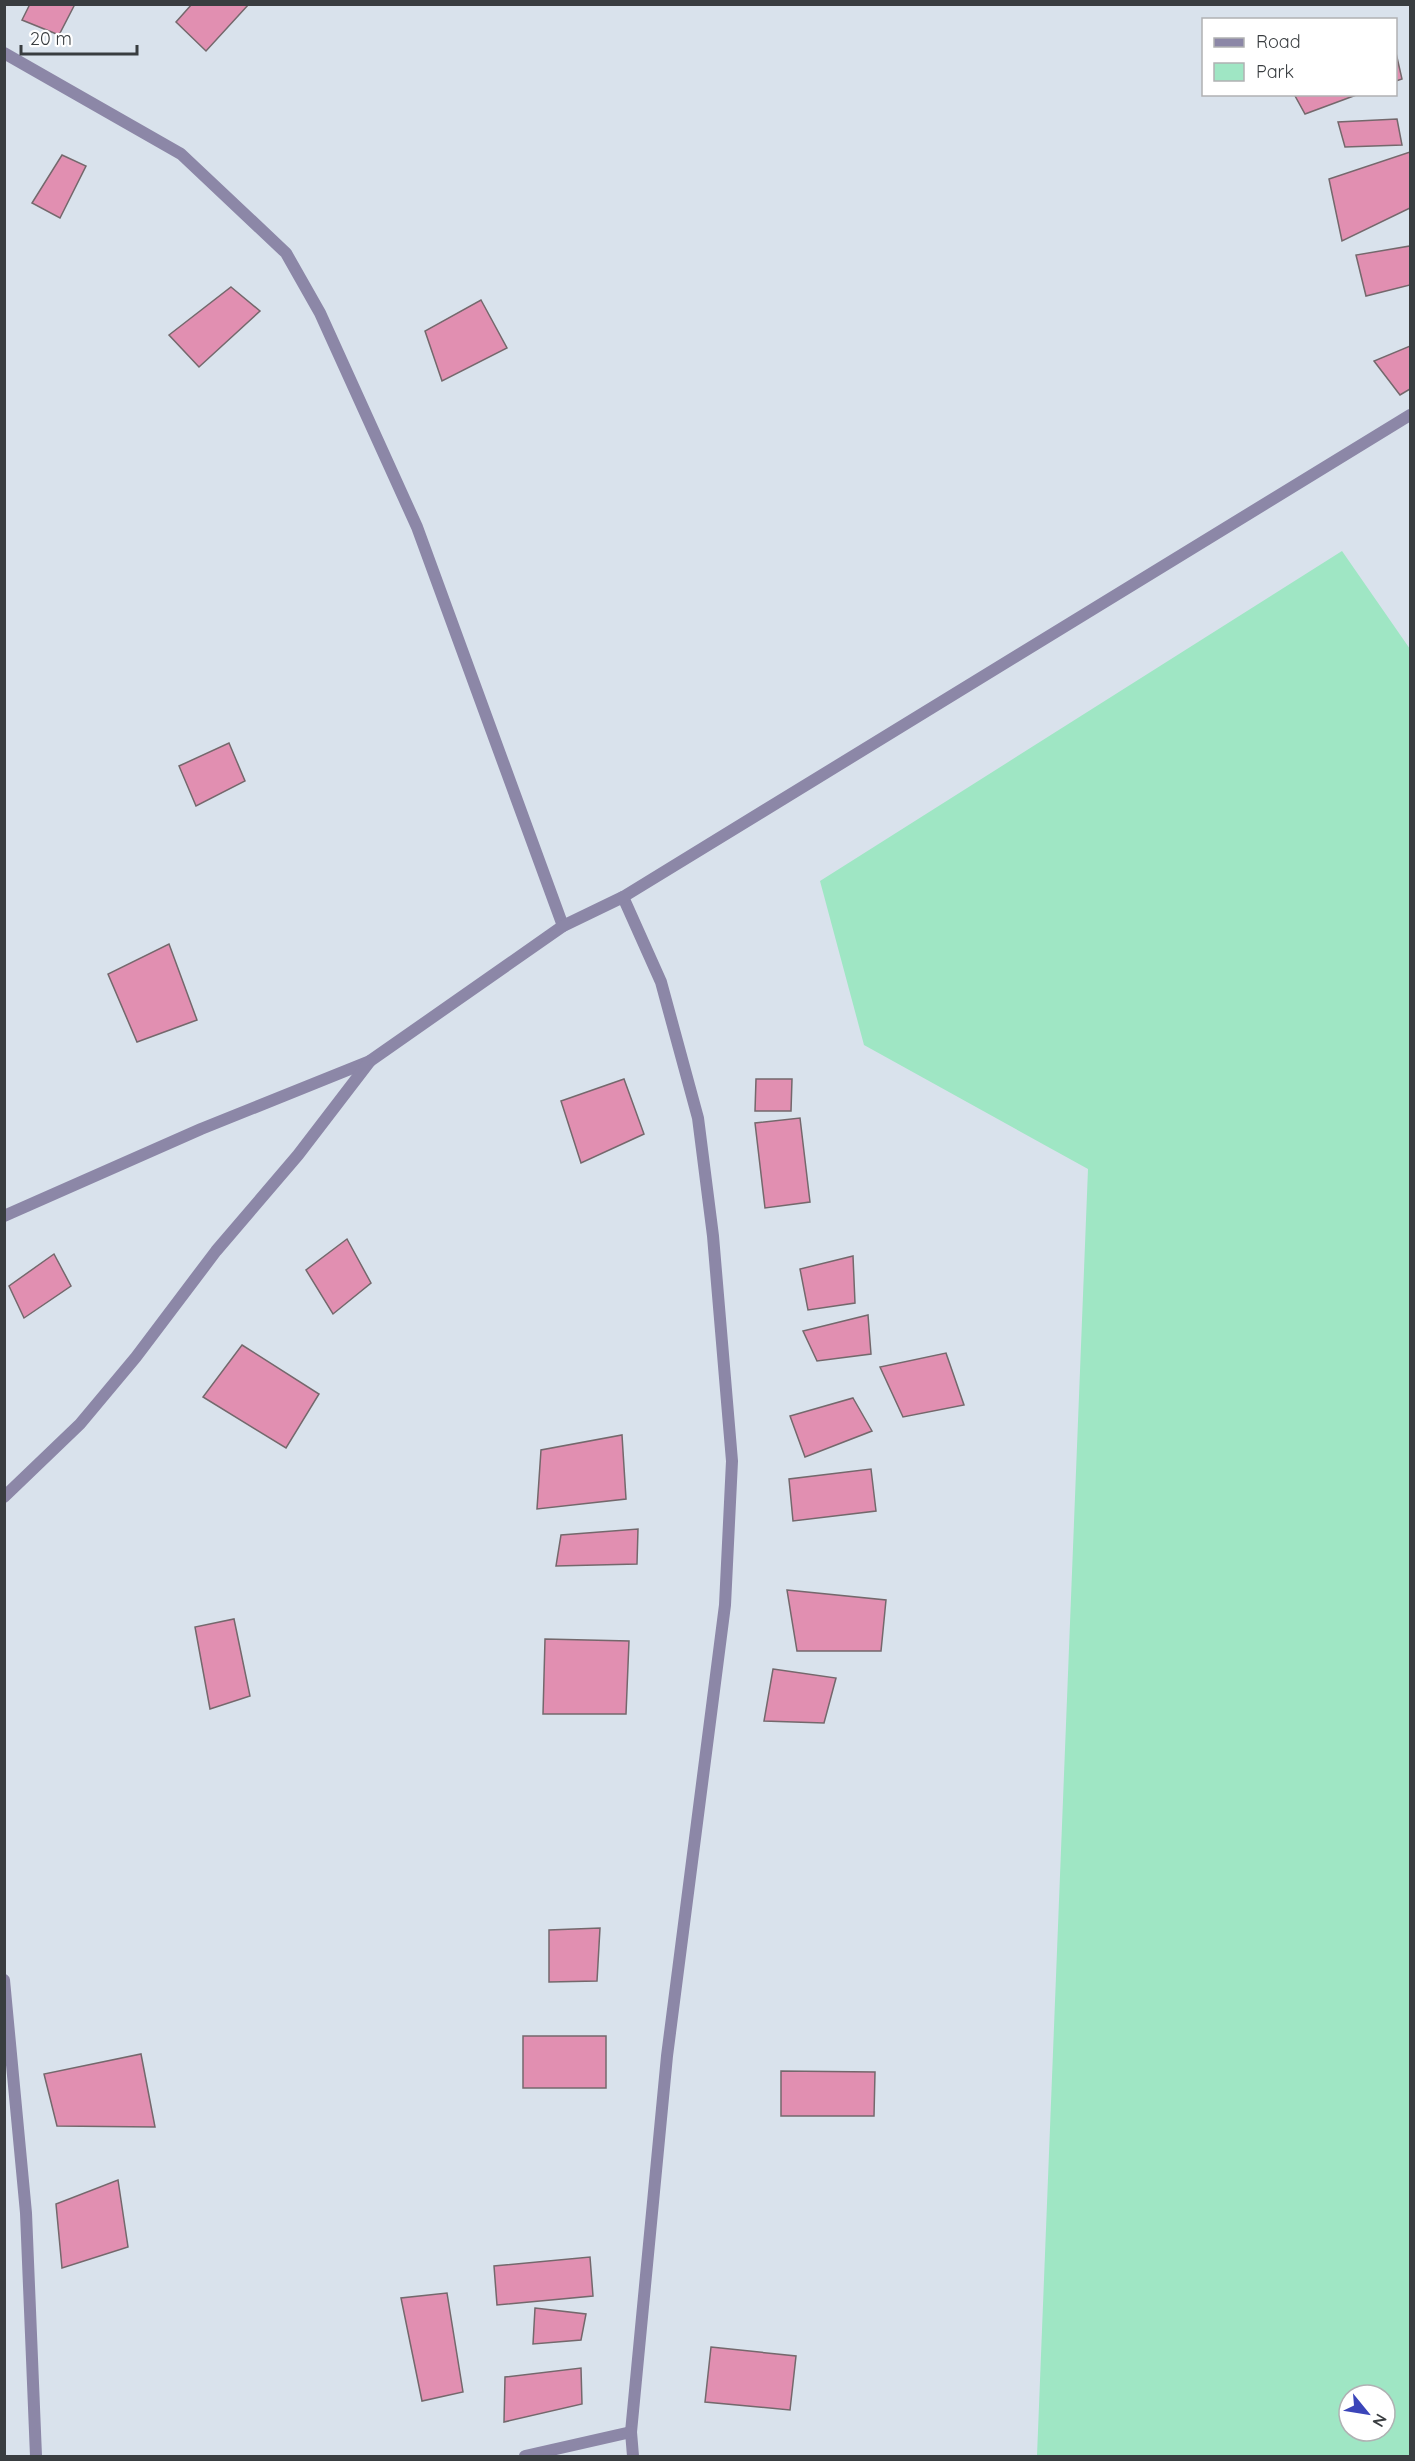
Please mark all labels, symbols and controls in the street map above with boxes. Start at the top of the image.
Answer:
scale bar [21,18,136,56]
legend [1202,18,1397,96]
text: 20 m [30,27,72,50]
text: Road [1256,30,1301,53]
text: Park [1256,60,1294,83]
north arrow [1337,2383,1397,2443]
text: N [1368,2410,1392,2431]

